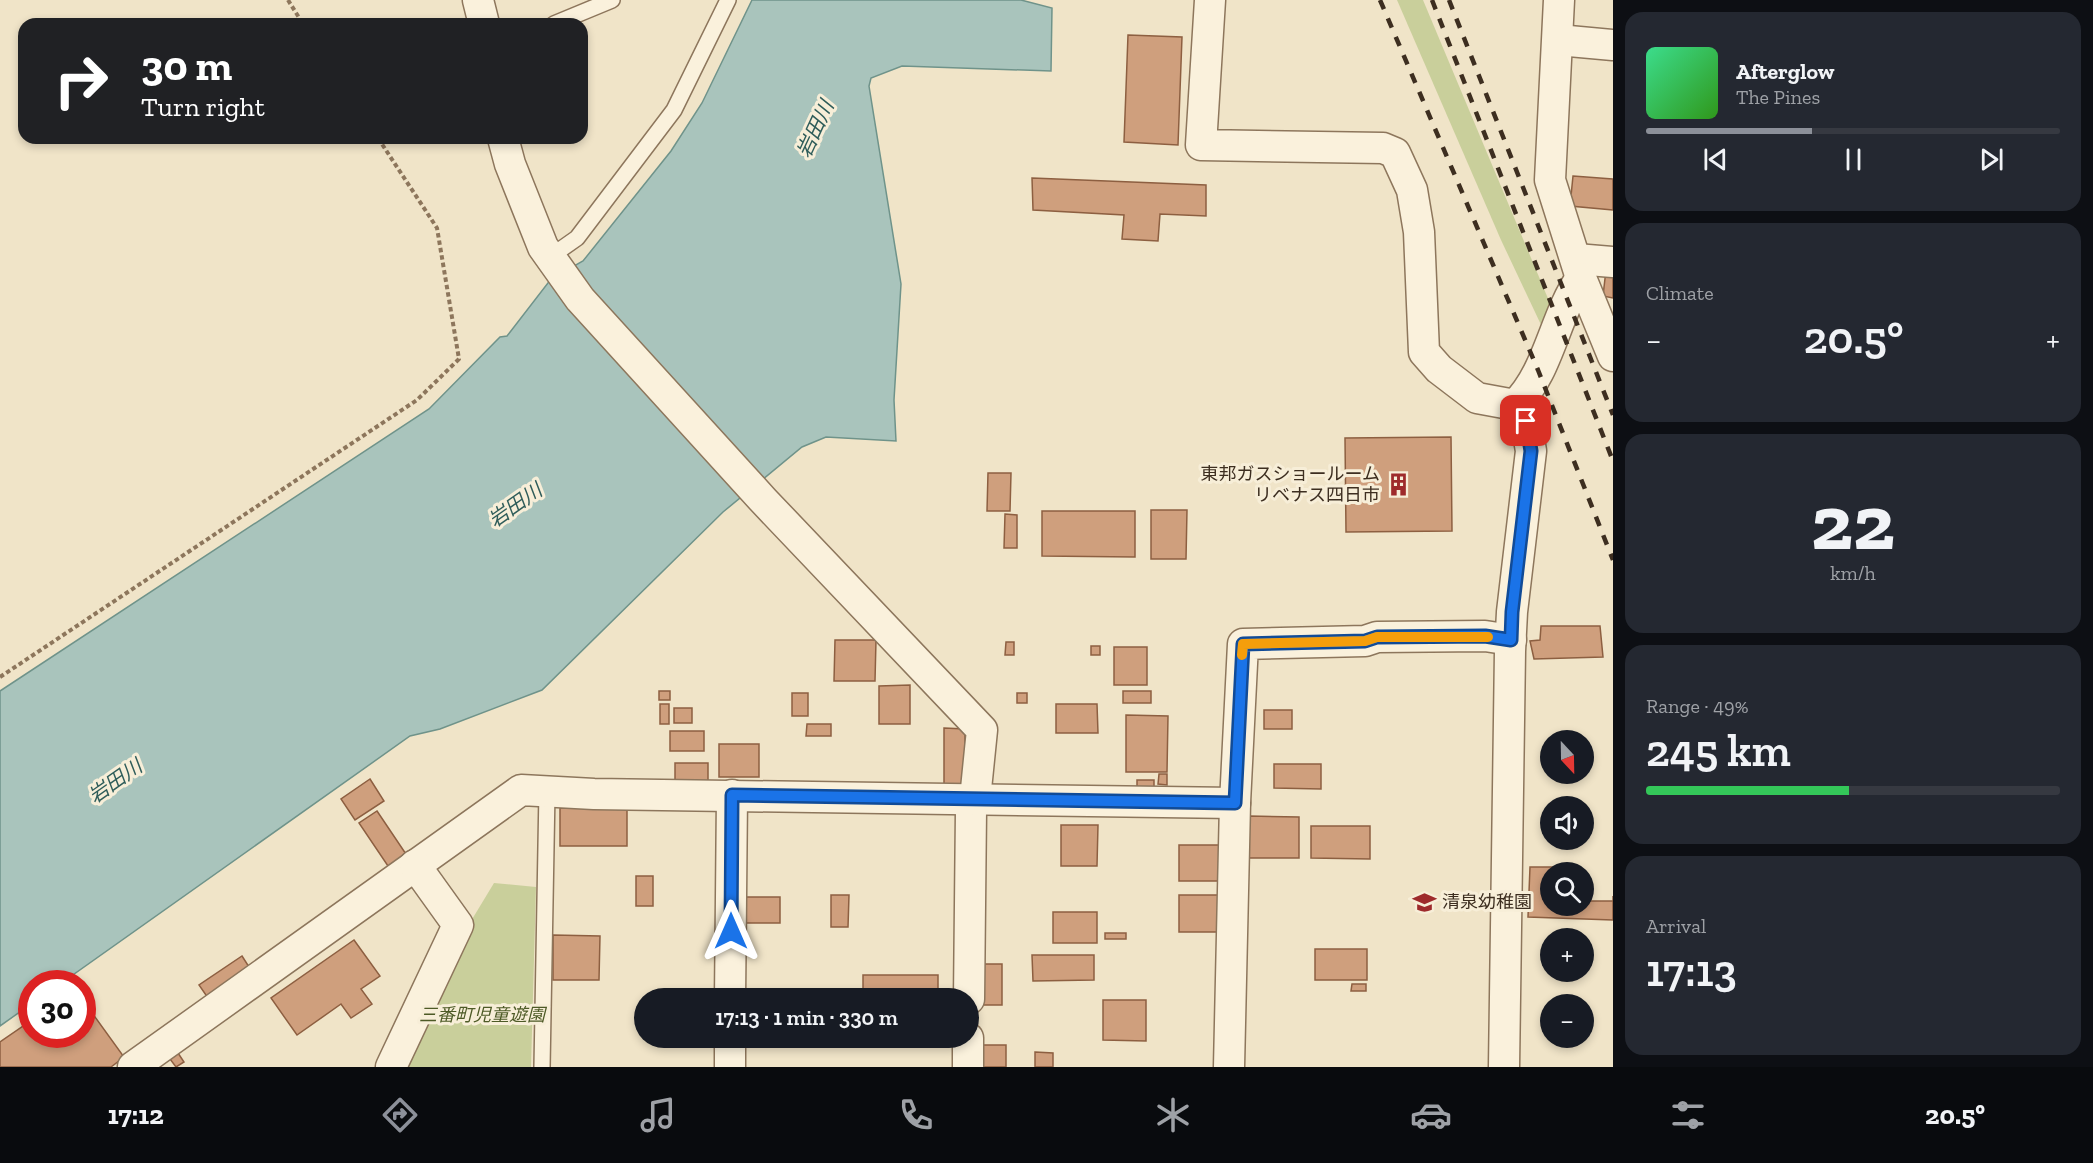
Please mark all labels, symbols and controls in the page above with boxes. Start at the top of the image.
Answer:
text: 30 m [141,40,232,91]
icon: right [42,42,120,120]
text: Afterglow [1736,58,1834,85]
text: The Pines [1736,85,1820,109]
text: Turn right [141,91,265,123]
water label: 岩田川 [791,95,839,161]
icon: previous [1699,143,1732,176]
icon: pause [1837,143,1870,176]
icon: next [1975,143,2008,176]
text: Climate [1646,281,1714,305]
text: 20.5° [1804,311,1904,365]
text: − [1646,320,1661,359]
text: + [2046,320,2060,359]
pin [1500,395,1551,446]
icon: arrive [1509,404,1542,437]
place label: 東邦ガスショールーム リベナス四日市 [1201,463,1380,506]
building icon: 東邦ガスショールーム リベナス四日市 [1385,471,1411,497]
text: 22 [1811,475,1895,569]
water label: 岩田川 [484,477,548,532]
text: km/h [1830,561,1876,585]
text: Range · 49% [1646,694,1748,718]
text: 245 km [1646,724,1791,778]
north arrow [1540,730,1594,784]
map controls [1540,730,1594,1048]
water label: 岩田川 [84,753,148,808]
button: sound [1540,796,1594,850]
button: search [1540,862,1594,916]
school or university icon: 清泉幼稚園 [1411,889,1437,915]
place label: 清泉幼稚園 [1442,891,1532,913]
position arrow [699,899,763,963]
text: Arrival [1646,914,1706,938]
button: + [1540,928,1594,982]
text: 17:13 [1646,944,1737,998]
speed limit sign: 30 [18,970,96,1048]
button: − [1540,994,1594,1048]
park label: 三番町児童遊園 [419,1004,548,1026]
text: 17:13 · 1 min · 330 m [715,1004,898,1031]
icon: directions [379,1094,421,1136]
icon: music [637,1094,679,1136]
icon: phone [895,1094,937,1136]
icon: climate [1152,1094,1194,1136]
icon: car [1410,1094,1452,1136]
icon: filters [1667,1094,1709,1136]
text: 17:12 [108,1099,164,1131]
text: 20.5° [1925,1099,1985,1131]

